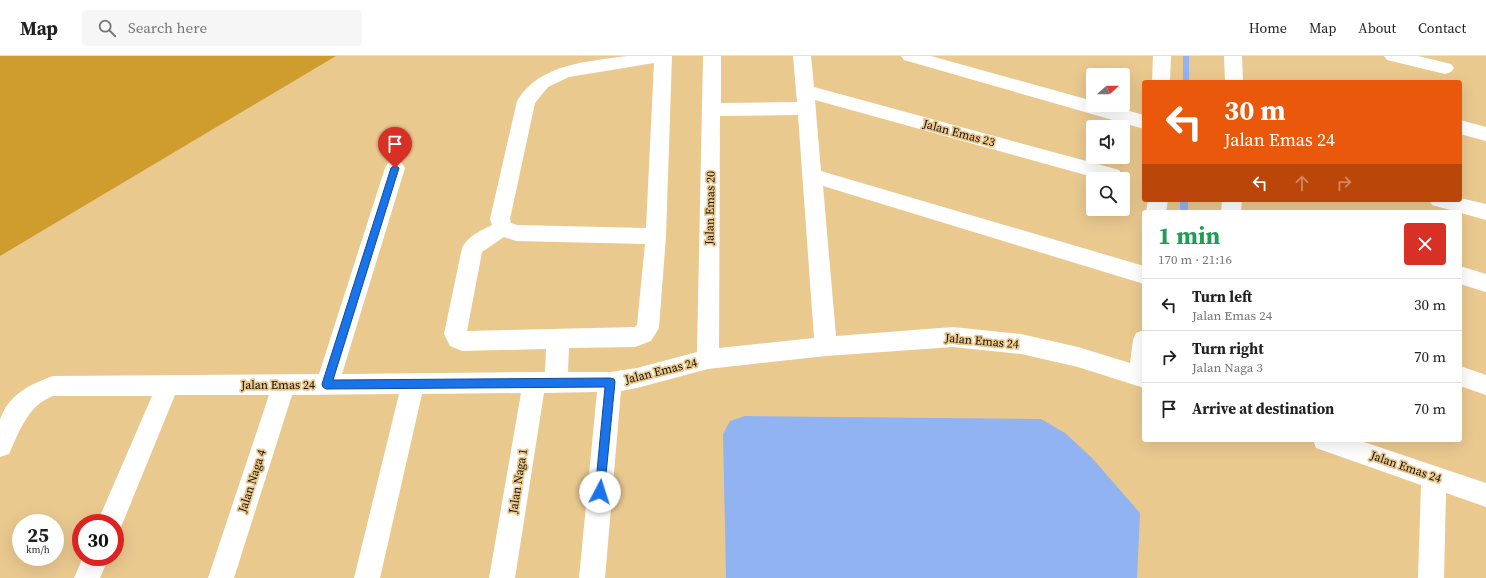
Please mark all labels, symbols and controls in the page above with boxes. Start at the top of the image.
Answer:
search box [82,10,362,46]
text: Map [20,15,58,41]
icon: search [96,17,118,39]
text: Search here [128,17,207,38]
text: Home [1249,18,1287,38]
text: Map [1309,18,1336,38]
text: About [1358,18,1396,38]
text: Contact [1418,18,1466,38]
north arrow [1086,68,1130,112]
map controls [1086,68,1130,216]
text: 30 m [1224,91,1286,129]
icon: left [1158,96,1210,148]
street label: Jalan Emas 23 [920,115,997,150]
button: sound [1086,120,1130,164]
pin [378,127,412,168]
text: Jalan Emas 24 [1224,127,1335,152]
icon: arrive [384,133,406,155]
street label: Jalan Emas 20 [701,171,719,246]
button: search [1086,172,1130,216]
icon: left [1249,172,1271,194]
icon: ahead [1291,172,1313,194]
icon: right [1333,172,1355,194]
text: 1 min [1158,219,1220,252]
button: close [1404,223,1446,265]
text: 170 m · 21:16 [1158,251,1232,268]
text: Turn left [1192,286,1252,307]
icon: left [1158,294,1180,316]
text: 30 m [1414,294,1446,315]
text: Jalan Emas 24 [1192,307,1272,324]
street label: Jalan Emas 24 [943,330,1020,352]
text: Turn right [1192,338,1264,359]
icon: right [1158,346,1180,368]
text: 70 m [1414,346,1446,367]
street label: Jalan Emas 24 [622,354,699,388]
text: Jalan Naga 3 [1192,359,1263,376]
street label: Jalan Emas 24 [240,377,315,393]
icon: arrive [1158,398,1180,420]
text: Arrive at destination [1192,398,1334,419]
text: 70 m [1414,398,1446,419]
street label: Jalan Naga 4 [234,447,270,516]
street label: Jalan Naga 1 [505,447,531,516]
street label: Jalan Emas 24 [1367,447,1444,487]
position arrow [579,471,621,513]
speed limit sign: 30 [72,514,124,566]
text: 25 [27,521,49,549]
text: km/h [26,543,50,556]

